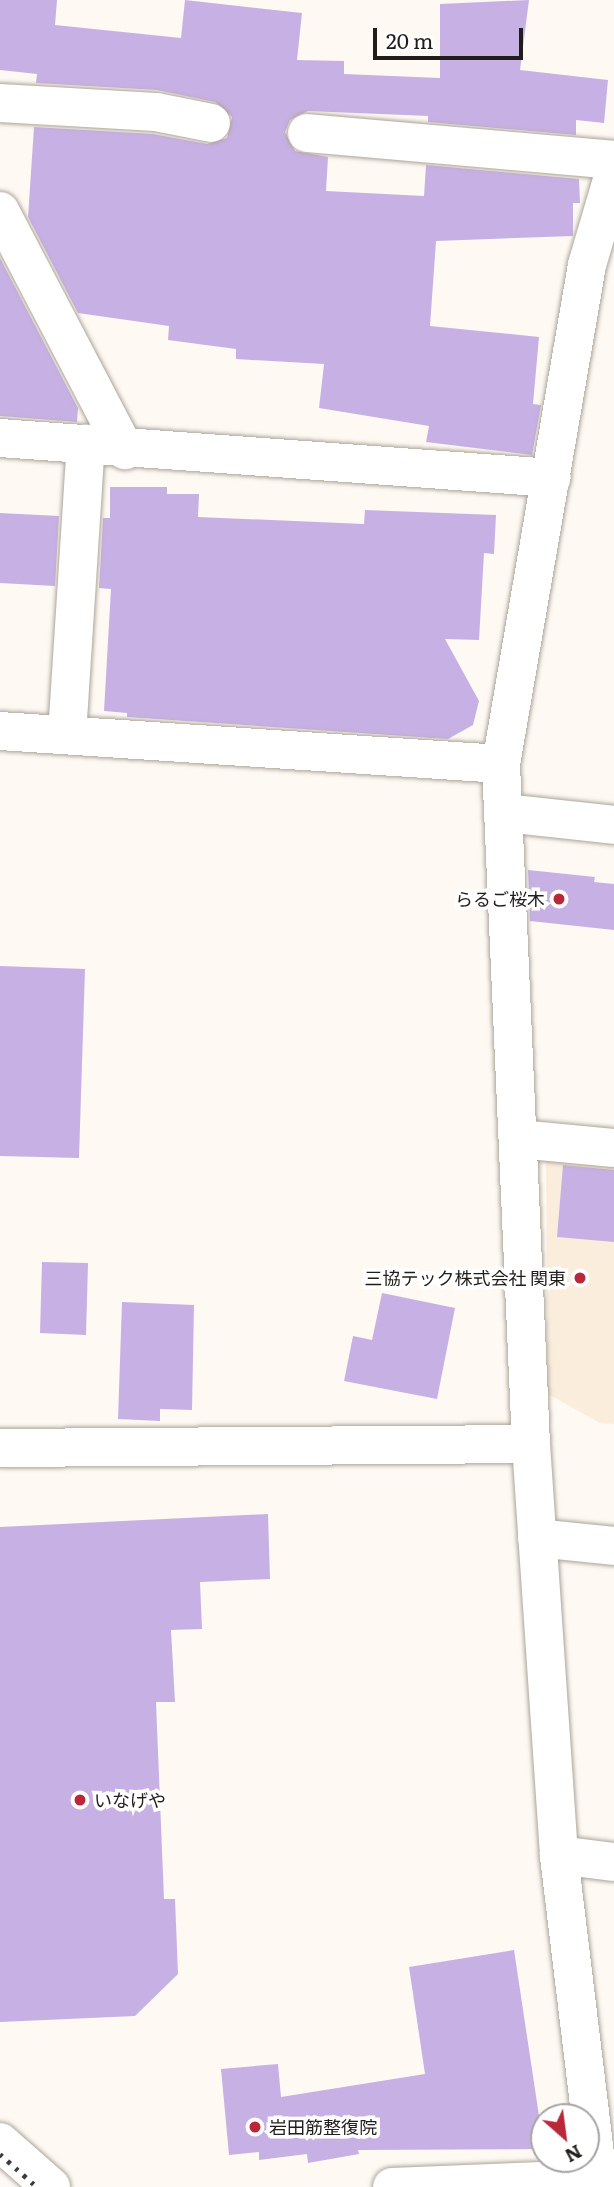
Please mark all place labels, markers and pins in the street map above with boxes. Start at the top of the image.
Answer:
place label: らるご桜木 [455,888,545,910]
marker: らるご桜木 [551,891,567,907]
place label: 三協テック株式会社 関東 [364,1267,566,1289]
marker: 三協テック株式会社 関東 [572,1270,588,1286]
place label: いなげや [94,1789,166,1811]
marker: いなげや [72,1792,88,1808]
place label: 岩田筋整復院 [269,2116,377,2138]
marker: 岩田筋整復院 [247,2119,263,2135]

